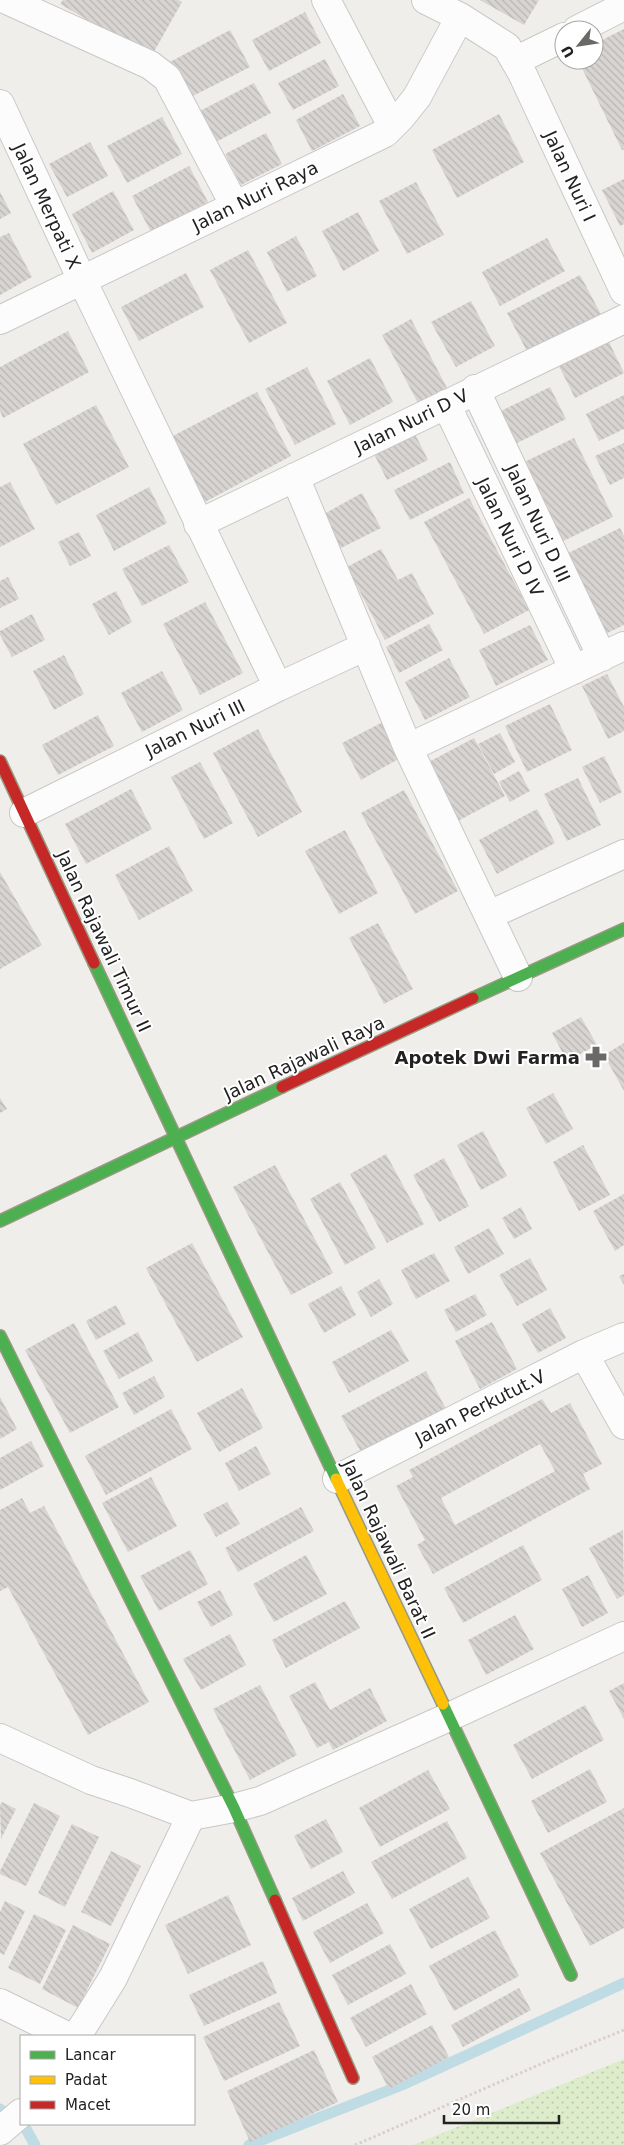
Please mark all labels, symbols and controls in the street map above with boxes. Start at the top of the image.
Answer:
north arrow [554,20,604,70]
text: U [558,43,578,60]
street label: Jalan Nuri I [539,126,600,225]
street label: Jalan Merpati X [8,139,85,272]
street label: Jalan Nuri Raya [188,156,321,236]
street label: Jalan Nuri D V [350,384,472,458]
street label: Jalan Nuri D III [501,460,575,585]
street label: Jalan Nuri D IV [472,473,548,601]
street label: Jalan Nuri III [141,695,248,762]
street label: Jalan Rajawali Timur II [52,846,155,1035]
street label: Jalan Rajawali Raya [219,1012,388,1105]
pharmacy icon: Apotek Dwi Farma [583,1044,609,1070]
place label: Apotek Dwi Farma [395,1047,580,1068]
street label: Jalan Perkutut.V [411,1365,549,1449]
street label: Jalan Rajawali Barat II [338,1455,440,1642]
legend [20,2035,195,2125]
text: Lancar [65,2046,116,2064]
text: Padat [65,2071,107,2089]
scale bar [444,2092,559,2124]
text: Macet [65,2096,111,2114]
text: 20 m [452,2101,490,2119]

